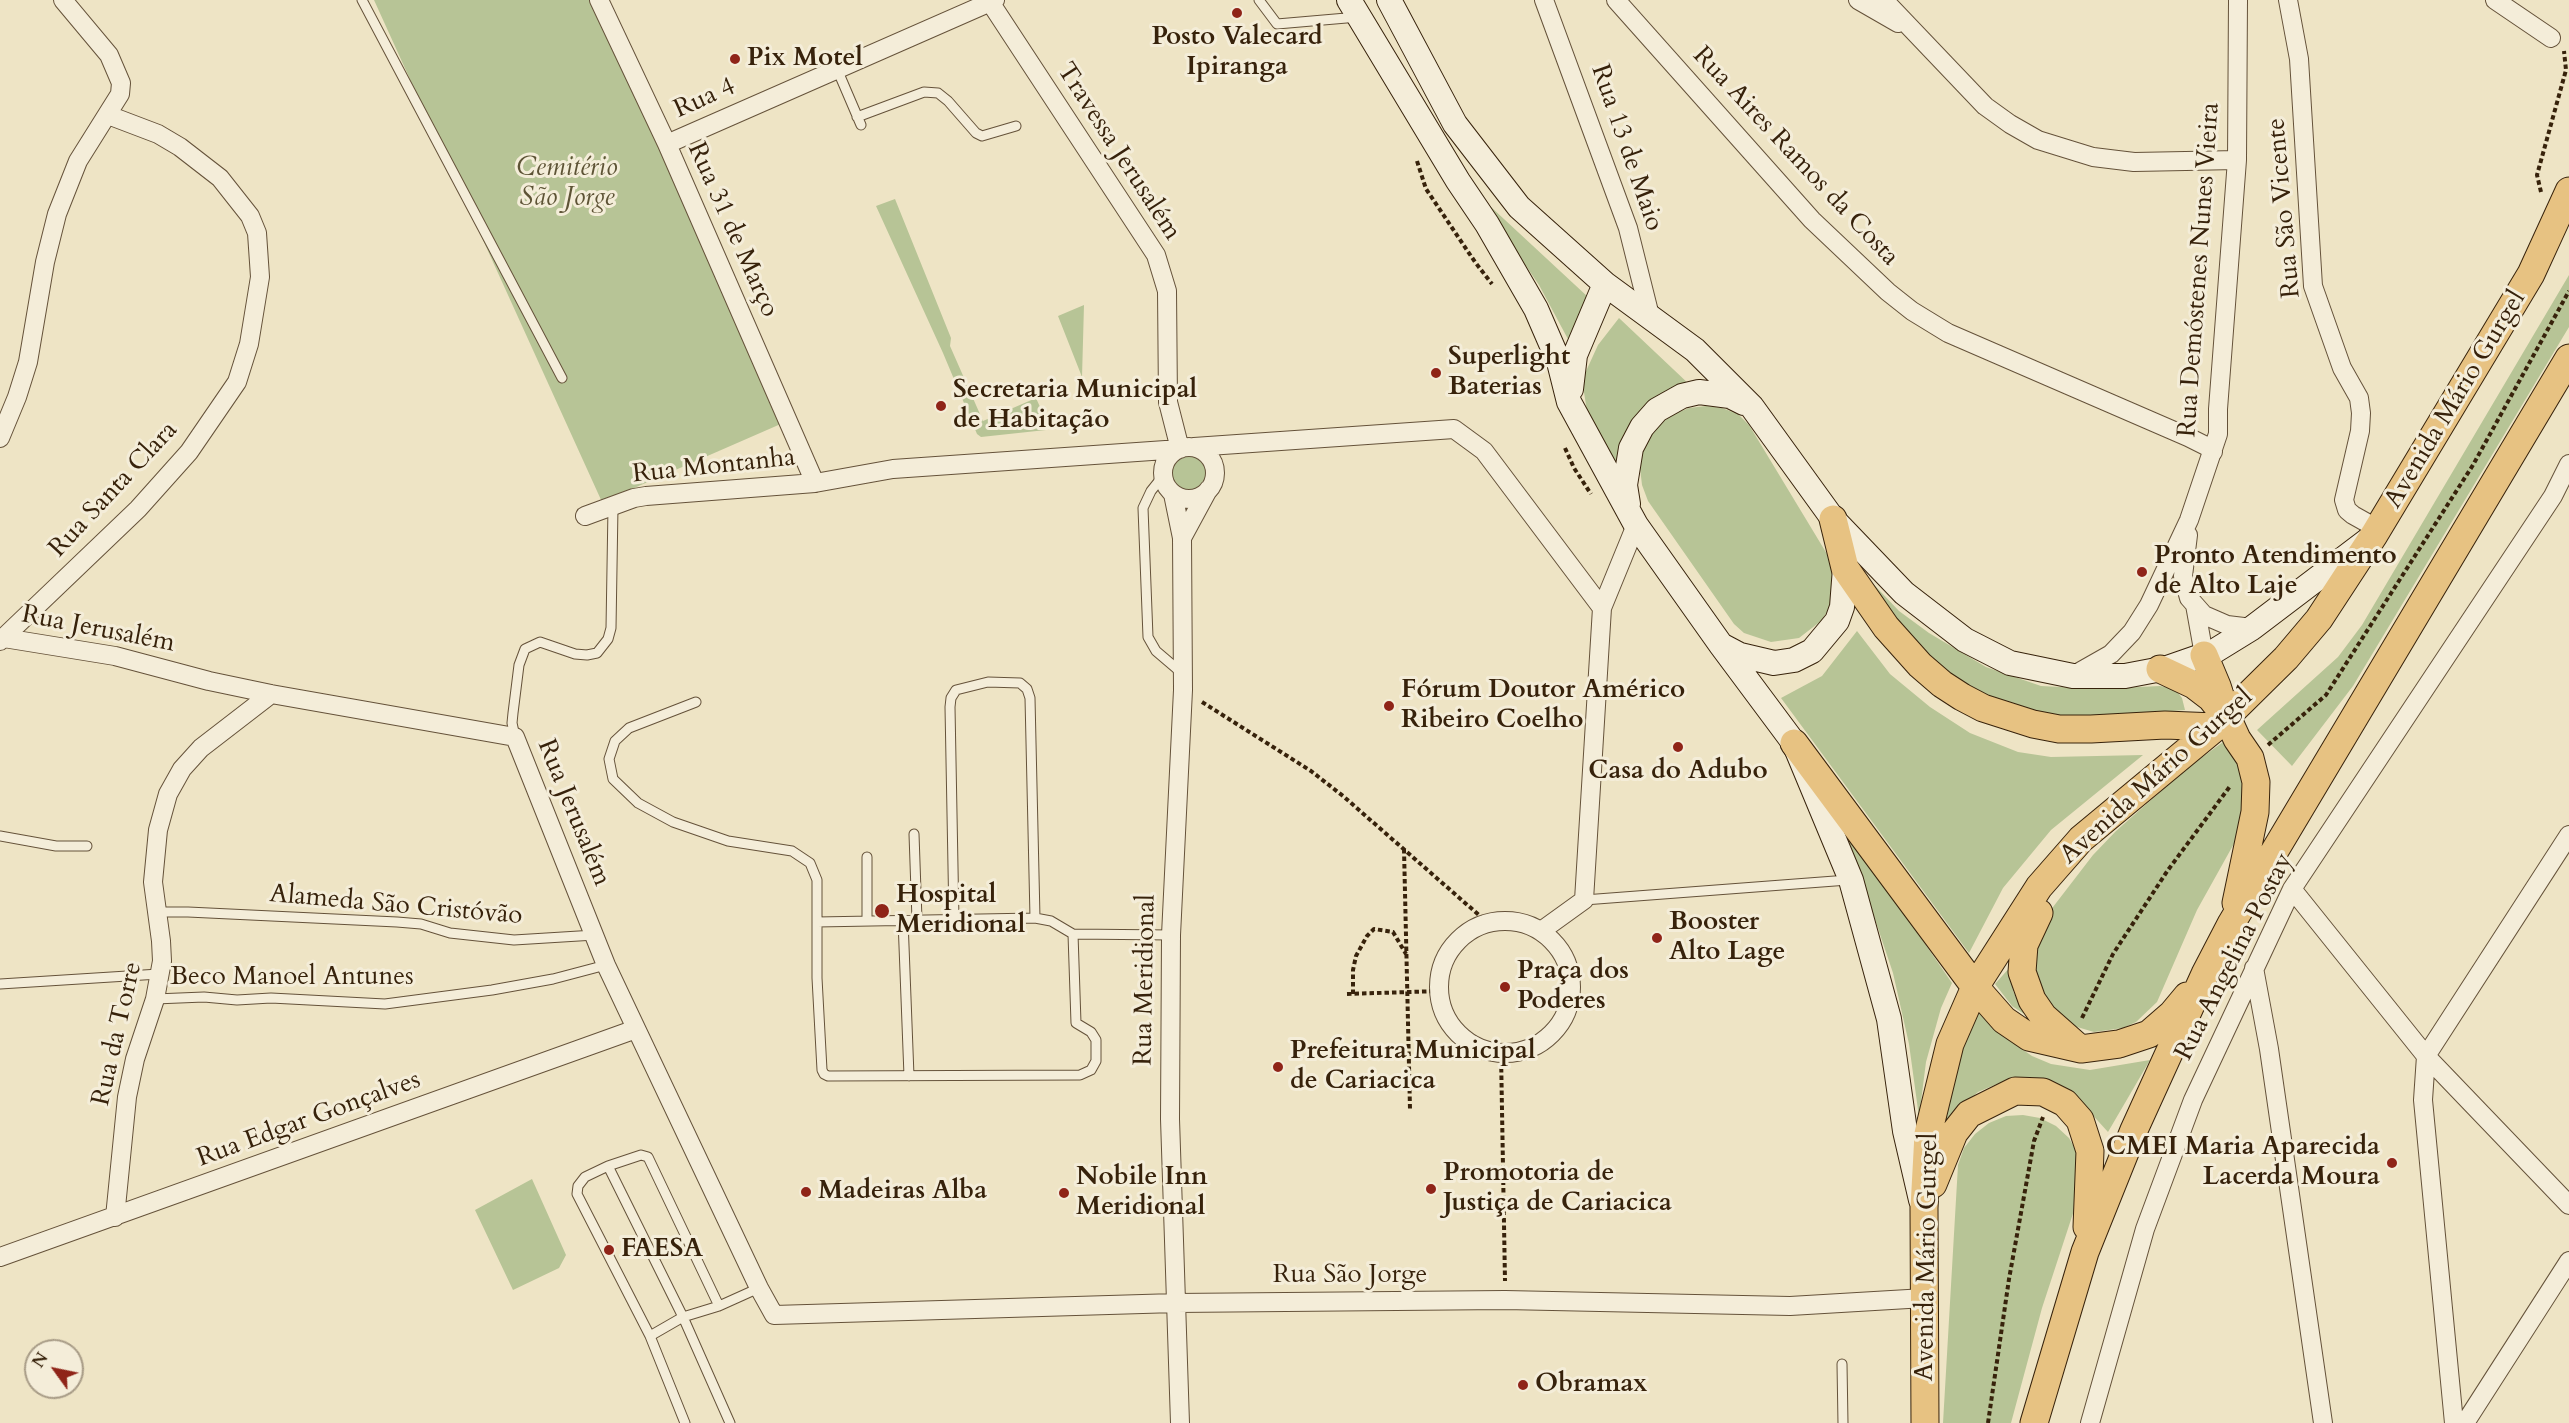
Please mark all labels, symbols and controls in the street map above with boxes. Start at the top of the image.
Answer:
marker: Posto Valecard Ipiranga [1230,6,1244,20]
place label: Posto Valecard Ipiranga [1151,22,1323,83]
street label: Rua Aires Ramos da Costa [1685,41,1905,273]
place label: Pix Motel [747,43,863,75]
marker: Pix Motel [728,52,742,66]
street label: Travessa Jerusalém [1049,58,1187,246]
street label: Rua 13 de Maio [1583,61,1669,235]
street label: Rua 4 [670,72,740,126]
street label: Rua Demóstenes Nunes Vieira [2173,102,2227,438]
street label: Rua São Vicente [2262,117,2308,299]
street label: Rua 31 de Março [680,138,784,322]
park label: Cemitério São Jorge [516,153,618,214]
street label: Avenida Mário Gurgel [2379,285,2533,515]
place label: Superlight Baterias [1448,342,1570,404]
marker: Superlight Baterias [1429,366,1443,380]
place label: Secretaria Municipal de Habitação [953,375,1197,436]
marker: Secretaria Municipal de Habitação [934,399,948,413]
street label: Rua Santa Clara [43,416,185,564]
street label: Rua Montanha [631,443,797,491]
place label: Pronto Atendimento de Alto Laje [2154,541,2397,602]
marker: Pronto Atendimento de Alto Laje [2135,565,2149,579]
street label: Rua Jerusalém [19,600,177,660]
place label: Fórum Doutor Américo Ribeiro Coelho [1401,675,1685,736]
street label: Avenida Mário Gurgel [2054,682,2260,872]
marker: Fórum Doutor Américo Ribeiro Coelho [1382,699,1396,713]
street label: Rua Jerusalém [529,735,617,891]
marker: Casa do Adubo [1671,740,1685,754]
place label: Casa do Adubo [1588,756,1768,788]
street label: Rua Angelina Postay [2169,848,2301,1066]
street label: Alameda São Cristóvão [268,879,524,933]
place label: Hospital Meridional [896,880,1025,942]
street label: Rua Meridional [1129,894,1163,1066]
marker: Hospital Meridional [873,902,891,920]
place label: Booster Alto Lage [1669,907,1785,969]
marker: Booster Alto Lage [1650,931,1664,945]
place label: Praça dos Poderes [1517,956,1629,1018]
street label: Rua da Torre [86,959,150,1109]
street label: Beco Manoel Antunes [170,962,414,994]
marker: Praça dos Poderes [1498,980,1512,994]
place label: Prefeitura Municipal de Cariacica [1290,1036,1536,1098]
marker: Prefeitura Municipal de Cariacica [1271,1060,1285,1074]
street label: Rua Edgar Gonçalves [193,1065,425,1175]
place label: CMEI Maria Aparecida Lacerda Moura [2106,1132,2380,1194]
street label: Avenida Mário Gurgel [1910,1133,1946,1381]
marker: CMEI Maria Aparecida Lacerda Moura [2385,1156,2399,1170]
place label: Promotoria de Justiça de Cariacica [1443,1158,1672,1220]
place label: Nobile Inn Meridional [1076,1162,1208,1224]
place label: Madeiras Alba [818,1176,987,1208]
marker: Promotoria de Justiça de Cariacica [1424,1182,1438,1196]
marker: Madeiras Alba [799,1185,813,1199]
marker: Nobile Inn Meridional [1057,1186,1071,1200]
place label: FAESA [621,1234,703,1266]
marker: FAESA [602,1243,616,1257]
street label: Rua São Jorge [1273,1260,1427,1292]
north arrow [24,1339,84,1399]
text: N [28,1348,54,1372]
place label: Obramax [1535,1369,1647,1401]
marker: Obramax [1516,1378,1530,1392]

